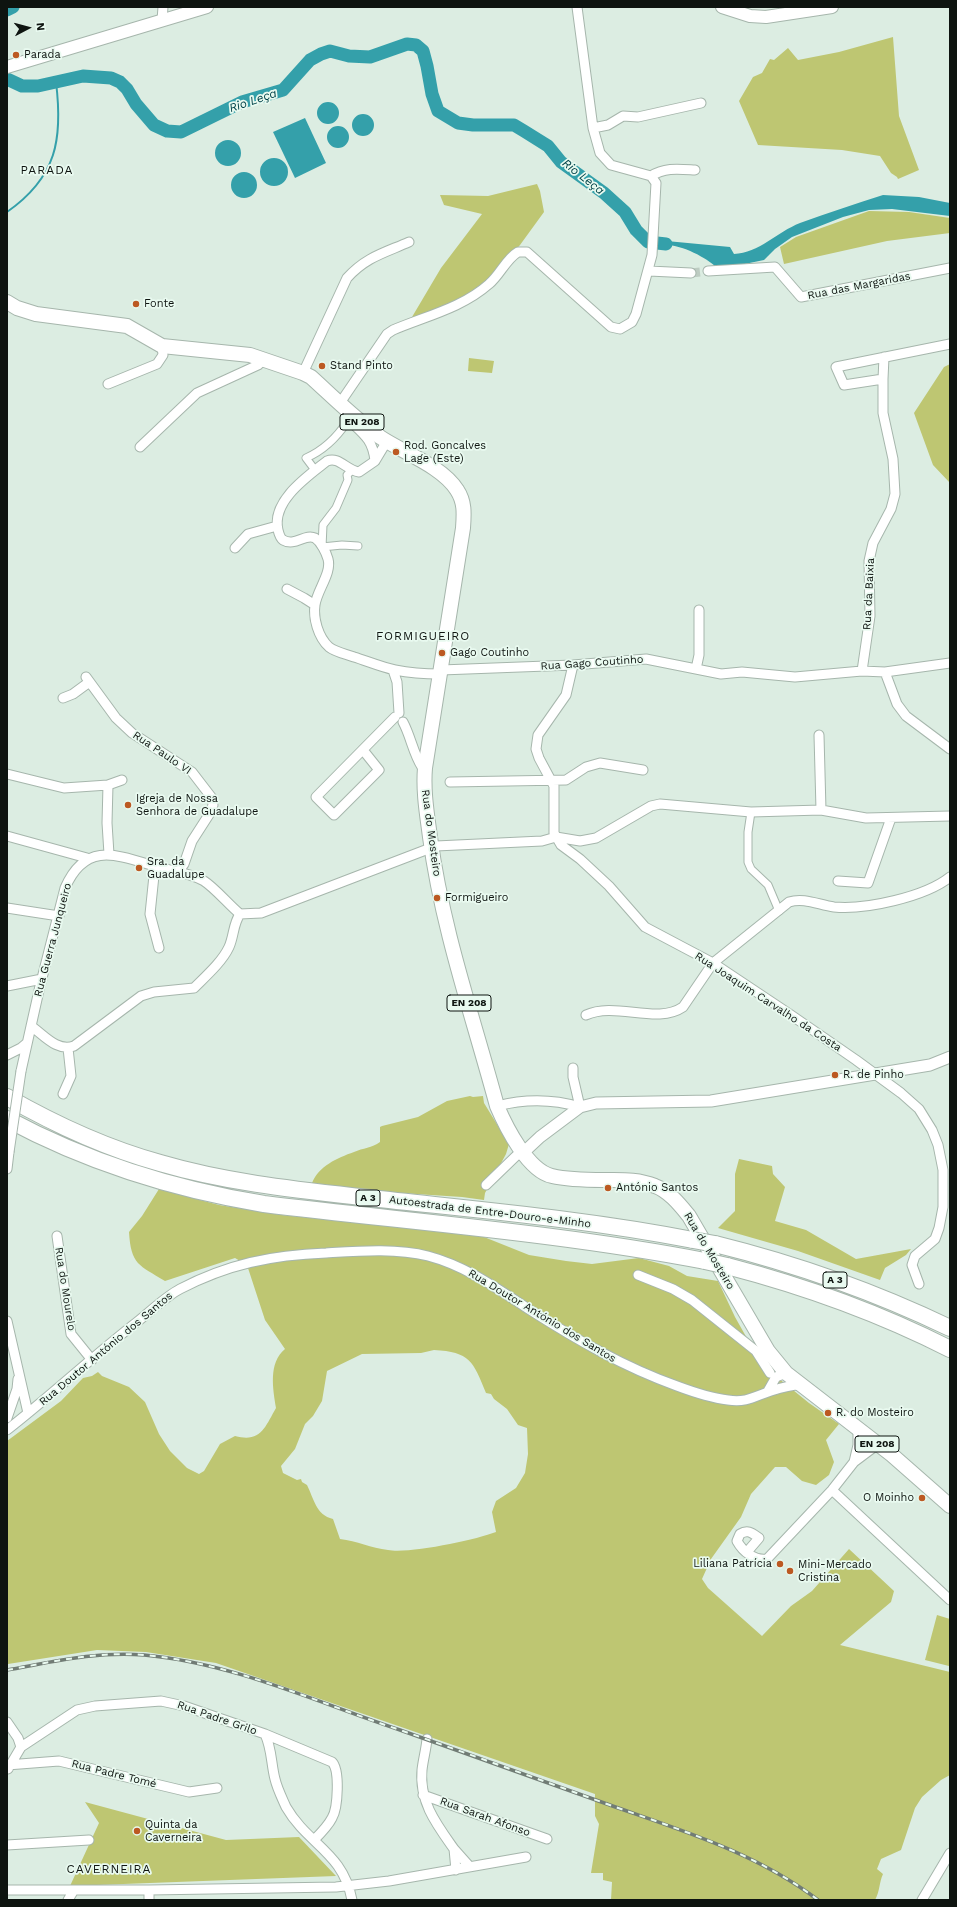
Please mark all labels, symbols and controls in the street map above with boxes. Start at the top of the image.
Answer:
north arrow [8,8,48,48]
text: N [34,22,47,31]
place label: Parada [24,48,61,62]
marker: Parada [11,50,21,60]
water label: Rio Leça [227,86,279,116]
water label: Rio Leça [559,156,607,198]
district label: PARADA [21,163,73,177]
street label: Rua das Margaridas [806,270,912,302]
place label: Fonte [144,297,174,311]
marker: Fonte [131,299,141,309]
place label: Stand Pinto [330,359,393,373]
marker: Stand Pinto [317,361,327,371]
road number: EN 208 [340,414,384,430]
place label: Rod. Goncalves Lage (Este) [404,439,486,465]
marker: Rod. Goncalves Lage (Este) [391,447,401,457]
street label: Rua da Baixia [861,558,877,630]
district label: FORMIGUEIRO [376,629,470,643]
place label: Gago Coutinho [450,646,529,660]
marker: Gago Coutinho [437,648,447,658]
street label: Rua Gago Coutinho [540,653,644,673]
street label: Rua Paulo VI [130,729,194,777]
street label: Rua do Mosteiro [418,789,444,877]
place label: Igreja de Nossa Senhora de Guadalupe [136,792,258,818]
marker: Igreja de Nossa Senhora de Guadalupe [123,800,133,810]
place label: Sra. da Guadalupe [147,855,204,881]
marker: Sra. da Guadalupe [134,863,144,873]
street label: Rua Guerra Junqueiro [31,882,75,998]
place label: Formigueiro [445,891,508,905]
marker: Formigueiro [432,893,442,903]
street label: Rua Joaquim Carvalho da Costa [692,950,844,1054]
road number: EN 208 [447,995,491,1011]
place label: R. de Pinho [843,1068,904,1082]
marker: R. de Pinho [830,1070,840,1080]
place label: António Santos [616,1181,698,1195]
marker: António Santos [603,1183,613,1193]
road number: A 3 [356,1190,380,1206]
street label: Autoestrada de Entre-Douro-e-Minho [388,1193,592,1231]
street label: Rua do Mosteiro [681,1210,737,1292]
street label: Rua do Mourelo [52,1246,78,1332]
street label: Rua Doutor António dos Santos [466,1267,618,1365]
road number: A 3 [823,1272,847,1288]
street label: Rua Doutor António dos Santos [37,1289,175,1409]
place label: R. do Mosteiro [836,1406,914,1420]
marker: R. do Mosteiro [823,1408,833,1418]
road number: EN 208 [855,1436,899,1452]
place label: O Moinho [863,1491,914,1505]
marker: O Moinho [917,1493,927,1503]
place label: Liliana Patrícia [693,1557,772,1571]
place label: Mini-Mercado Cristina [798,1558,872,1584]
marker: Liliana Patrícia [775,1559,785,1569]
marker: Mini-Mercado Cristina [785,1566,795,1576]
street label: Rua Padre Grilo [175,1698,259,1738]
street label: Rua Padre Tomé [70,1757,158,1791]
street label: Rua Sarah Afonso [438,1795,532,1839]
place label: Quinta da Caverneira [145,1818,202,1844]
marker: Quinta da Caverneira [132,1826,142,1836]
district label: CAVERNEIRA [67,1862,151,1876]

